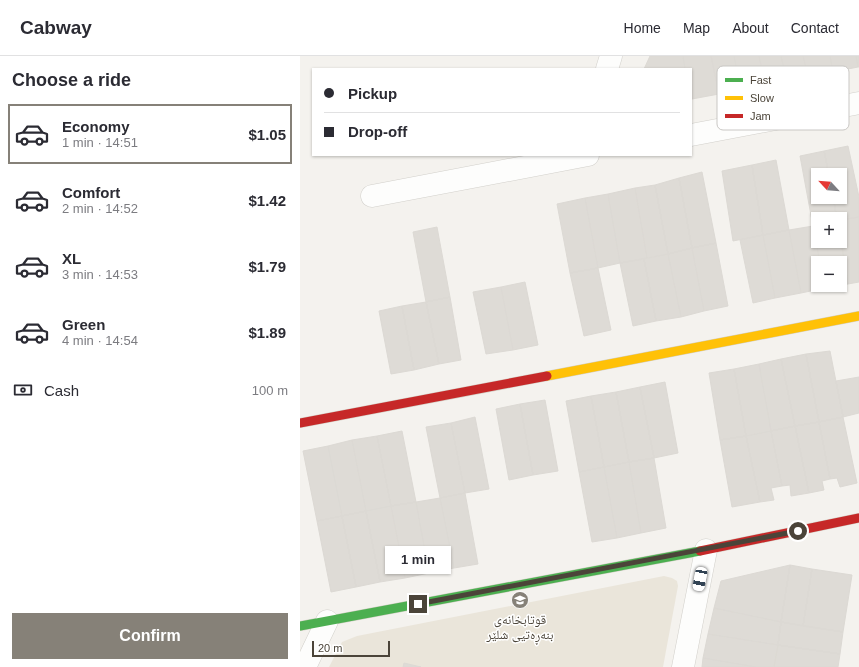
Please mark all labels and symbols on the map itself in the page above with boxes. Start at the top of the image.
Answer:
legend [717,66,849,130]
text: Fast [750,74,771,86]
text: Slow [750,92,774,104]
text: Jam [750,110,771,122]
north arrow [811,168,847,204]
route start [789,522,807,540]
callout: 1 min [385,546,451,574]
car [692,566,708,592]
school or university icon: قوتابخانەی بنەڕەتیی شلێر [510,590,530,610]
route end [409,595,427,613]
place label: قوتابخانەی بنەڕەتیی شلێر [486,612,553,644]
scale bar [312,639,390,658]

